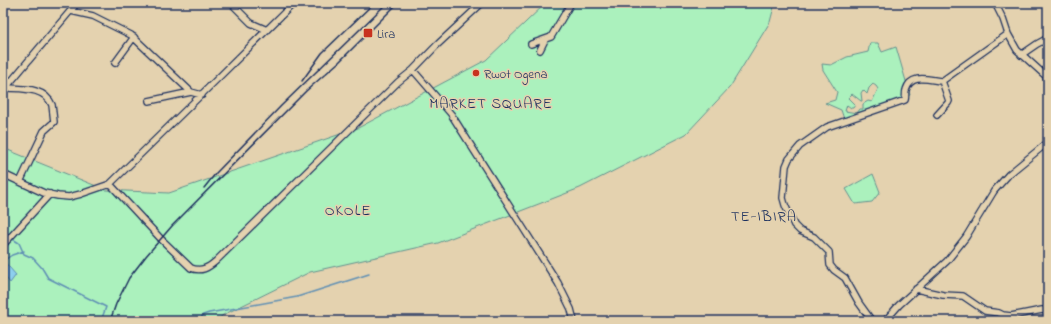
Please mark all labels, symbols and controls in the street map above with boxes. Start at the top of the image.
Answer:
place label: Lira [377,25,395,44]
marker: Lira [362,27,374,39]
place label: Rwot Ogena [484,65,548,85]
marker: Rwot Ogena [471,68,481,78]
district label: MARKET SQUARE [429,93,553,115]
district label: OKOLE [325,200,371,222]
district label: TE-IBIRA [731,206,797,228]

